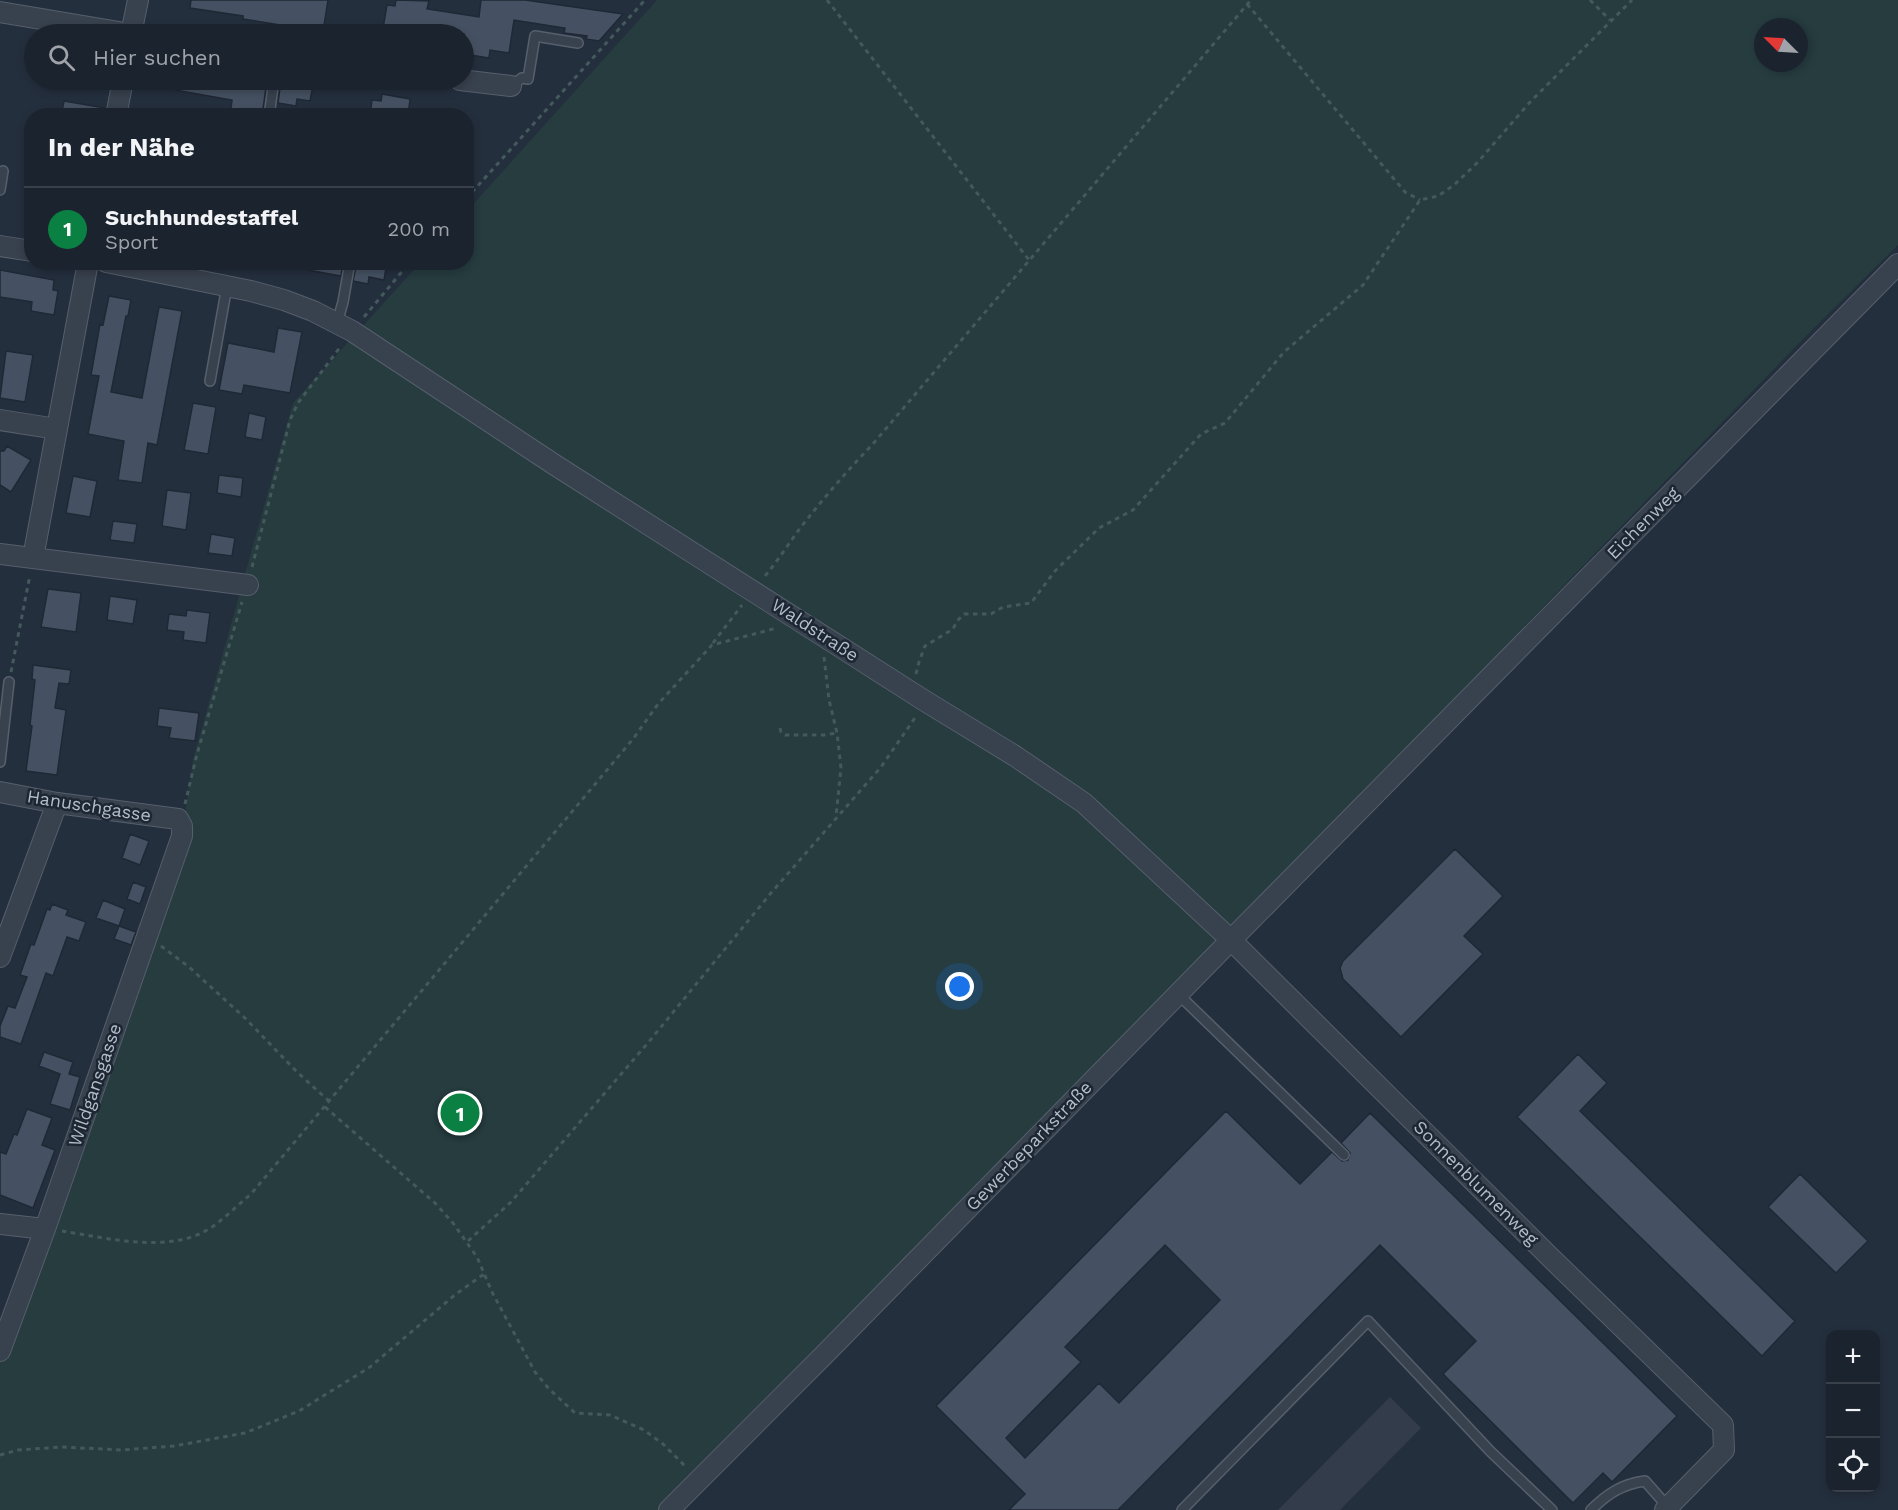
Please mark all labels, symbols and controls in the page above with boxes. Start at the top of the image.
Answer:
north arrow [1754,18,1808,72]
search box [24,24,474,90]
icon: search [45,41,78,74]
text: Hier suchen [93,45,221,70]
text: In der Nähe [48,132,195,162]
text: Suchhundestaffel [105,205,298,230]
text: 1 [63,217,72,241]
text: 200 m [388,217,450,241]
text: Sport [105,230,158,254]
street label: Eichenweg [1602,482,1683,563]
street label: Waldstraße [768,594,863,665]
street label: Hanuschgasse [26,785,153,826]
your location [945,972,974,1001]
street label: Wildgansgasse [64,1021,125,1149]
street label: Gewerbeparkstraße [961,1076,1096,1215]
pin: 1 [440,1090,480,1136]
street label: Sonnenblumenweg [1410,1116,1543,1250]
map controls [1826,1330,1880,1492]
button: + [1826,1330,1880,1384]
button: − [1826,1384,1880,1438]
button: locate [1826,1438,1880,1492]

